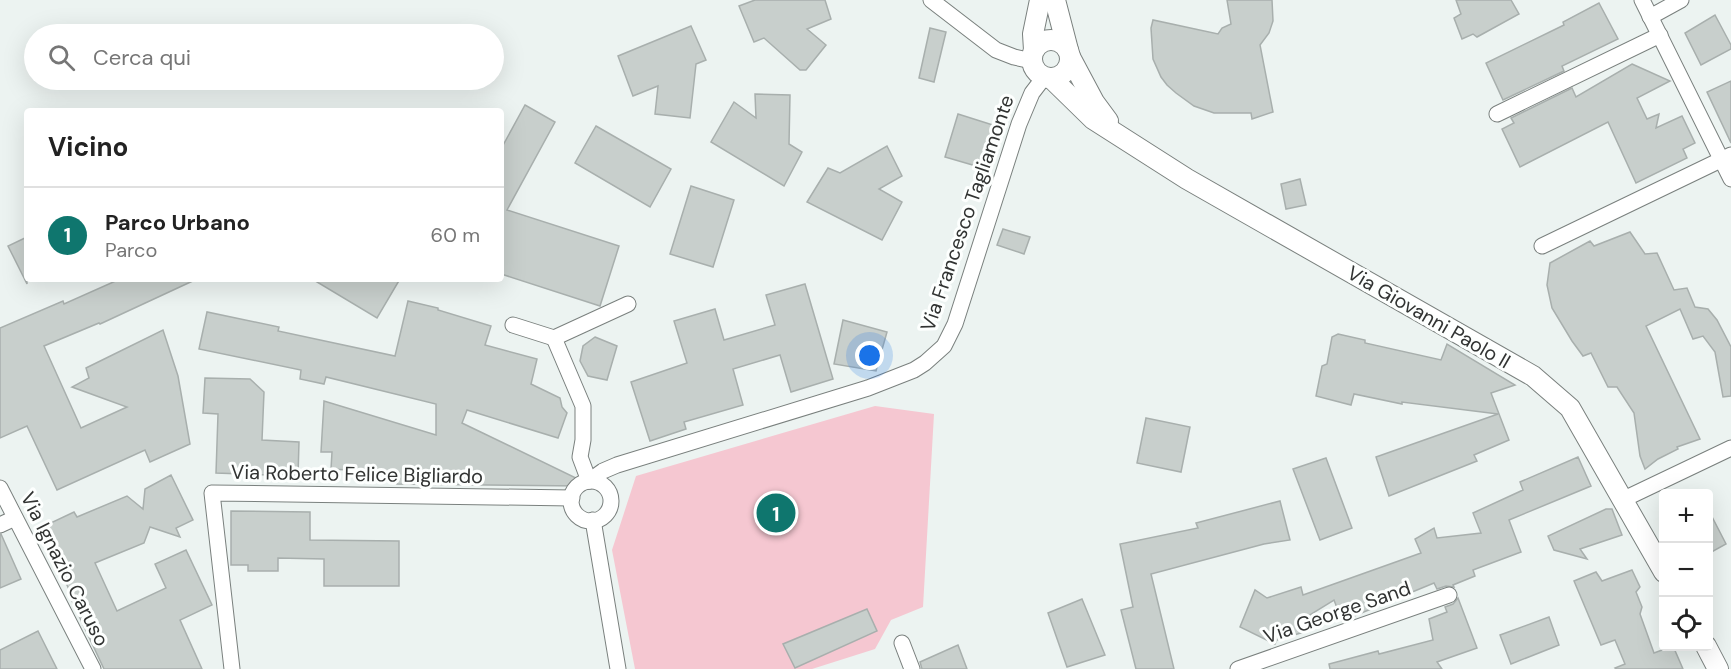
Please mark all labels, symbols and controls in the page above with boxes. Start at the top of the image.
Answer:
search box [24,24,504,90]
icon: search [45,41,78,74]
text: Cerca qui [93,43,191,72]
street label: Via Francesco Tagliamonte [914,91,1020,335]
text: Vicino [48,130,128,164]
text: Parco Urbano [105,208,250,237]
text: 1 [64,222,71,248]
text: 60 m [431,222,480,248]
text: Parco [105,237,157,263]
street label: Via Giovanni Paolo II [1343,260,1515,374]
your location [855,341,884,370]
street label: Via Roberto Felice Bigliardo [231,459,483,489]
street label: Via Ignazio Caruso [15,487,115,651]
map controls [1659,489,1713,651]
button: + [1659,489,1713,543]
pin: 1 [756,490,796,536]
button: − [1659,543,1713,597]
street label: Via George Sand [1260,575,1414,649]
button: locate [1659,597,1713,651]

